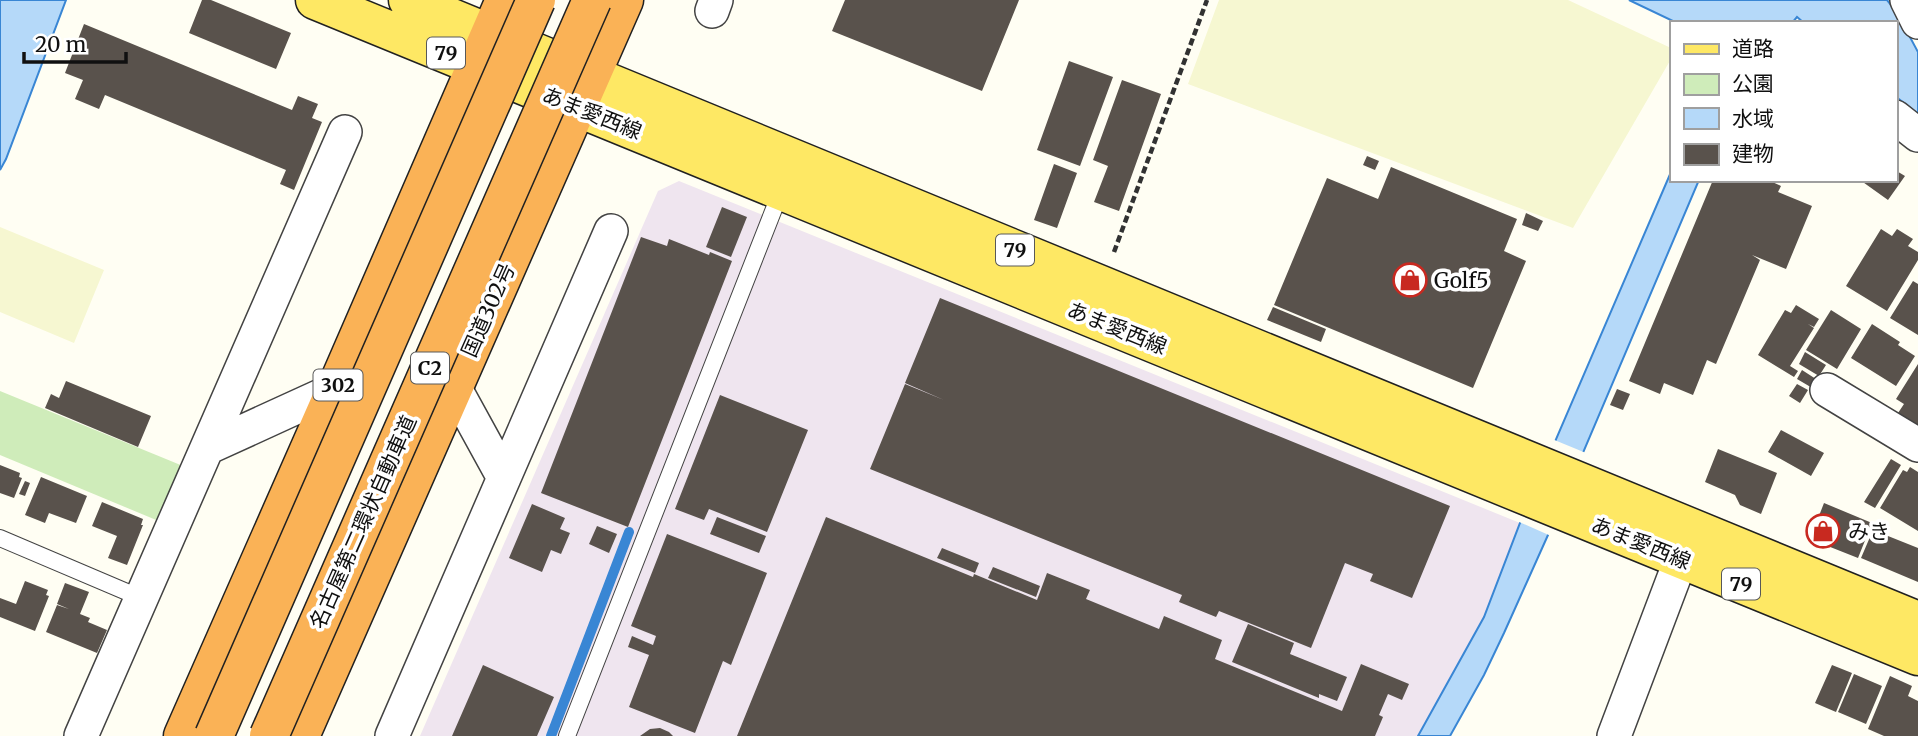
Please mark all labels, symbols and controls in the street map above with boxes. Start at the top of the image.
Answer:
scale bar [24,21,126,65]
legend [1670,21,1897,182]
text: 20 m [35,31,87,58]
text: 道路 [1732,35,1774,62]
road number: 79 [427,38,465,68]
text: 公園 [1732,70,1774,97]
street label: あま愛西線 [538,81,646,145]
text: 水域 [1732,105,1774,132]
text: 建物 [1732,140,1774,167]
road number: 79 [996,234,1034,266]
street label: 国道302号 [455,259,521,361]
shop icon: Golf5 [1391,261,1429,299]
place label: Golf5 [1434,267,1489,294]
street label: あま愛西線 [1063,296,1171,360]
road number: C2 [411,352,449,384]
road number: 302 [314,370,362,400]
street label: 名古屋第二環状自動車道 [304,411,422,633]
street label: あま愛西線 [1587,511,1695,575]
shop icon: みき [1804,512,1842,550]
place label: みき [1848,518,1890,545]
road number: 79 [1722,568,1760,600]

